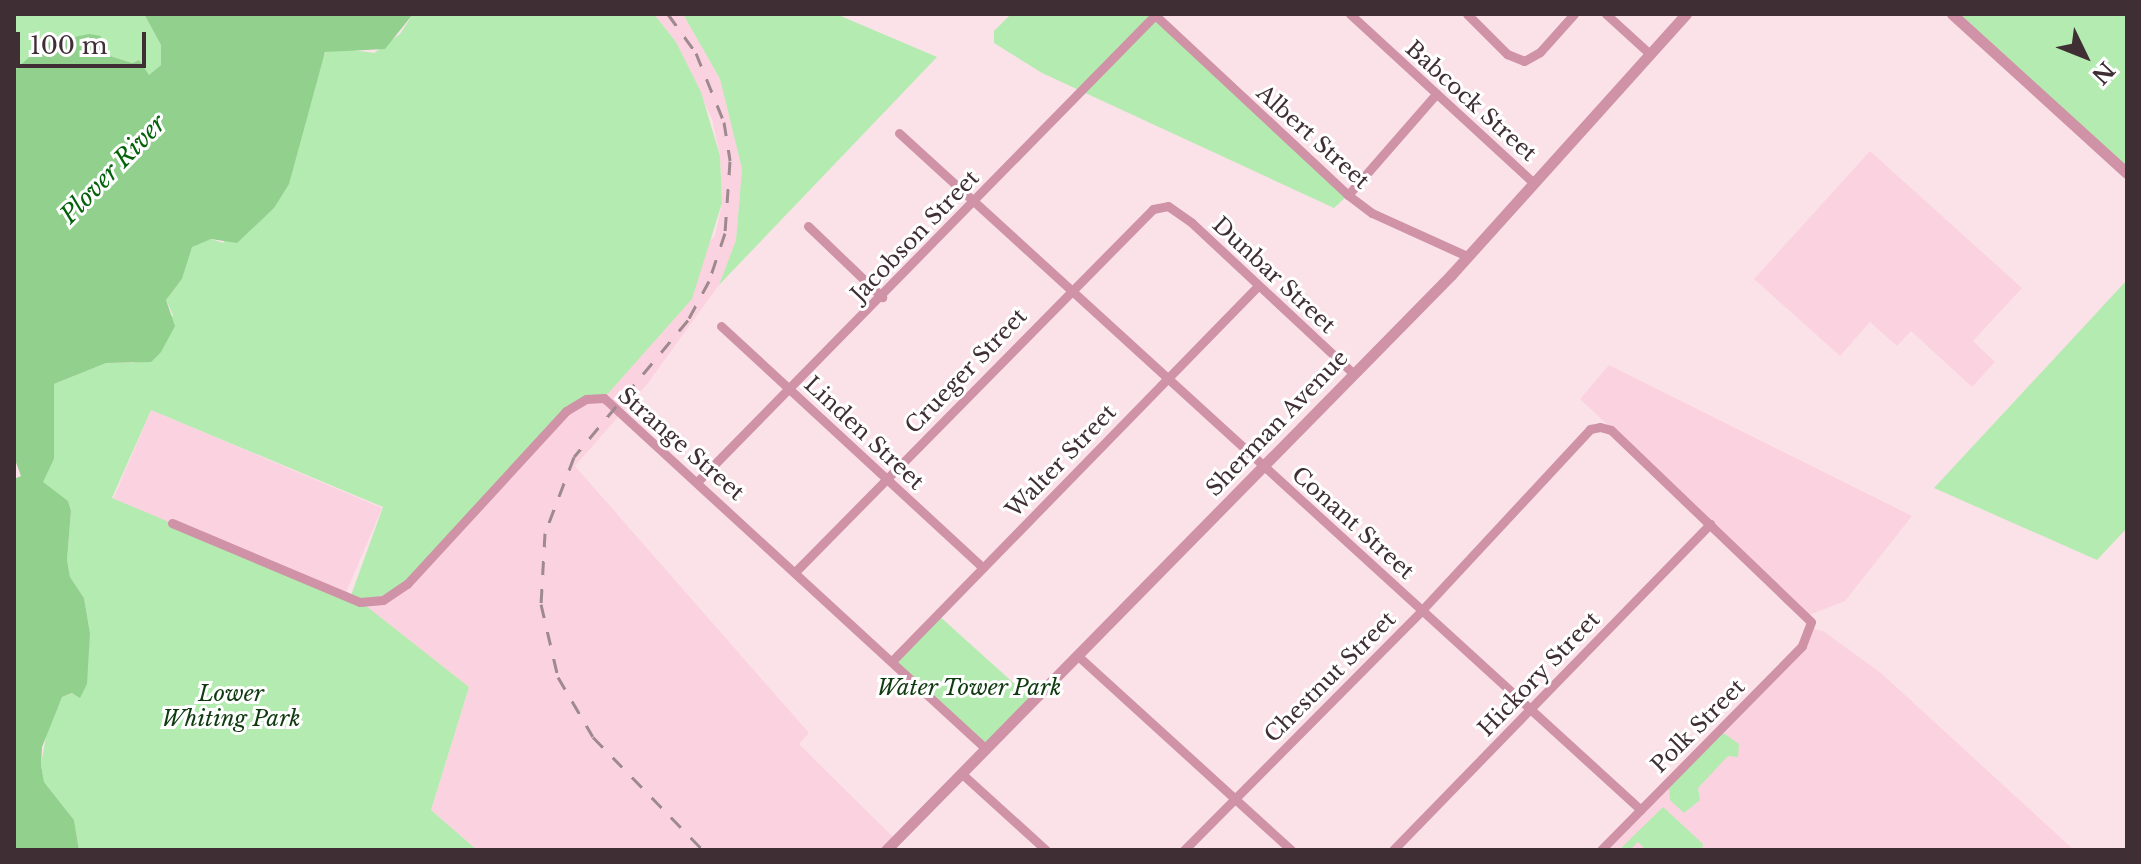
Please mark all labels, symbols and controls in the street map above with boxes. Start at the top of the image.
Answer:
scale bar [20,16,150,66]
north arrow [2045,16,2125,96]
text: 100 m [30,31,108,60]
street label: Babcock Street [1400,35,1542,167]
text: N [2086,56,2120,89]
street label: Albert Street [1251,80,1375,194]
water label: Plover River [54,109,172,229]
street label: Jacobson Street [846,165,984,307]
street label: Dunbar Street [1207,211,1341,339]
street label: Crueger Street [899,303,1033,439]
street label: Sherman Avenue [1200,344,1354,502]
street label: Linden Street [799,371,929,495]
street label: Strange Street [613,382,749,506]
street label: Walter Street [1000,399,1122,523]
street label: Conant Street [1286,461,1420,585]
street label: Chestnut Street [1259,606,1401,748]
street label: Hickory Street [1473,606,1605,742]
street label: Polk Street [1646,674,1750,778]
park label: Water Tower Park [876,675,1062,701]
park label: Lower Whiting Park [161,680,301,732]

